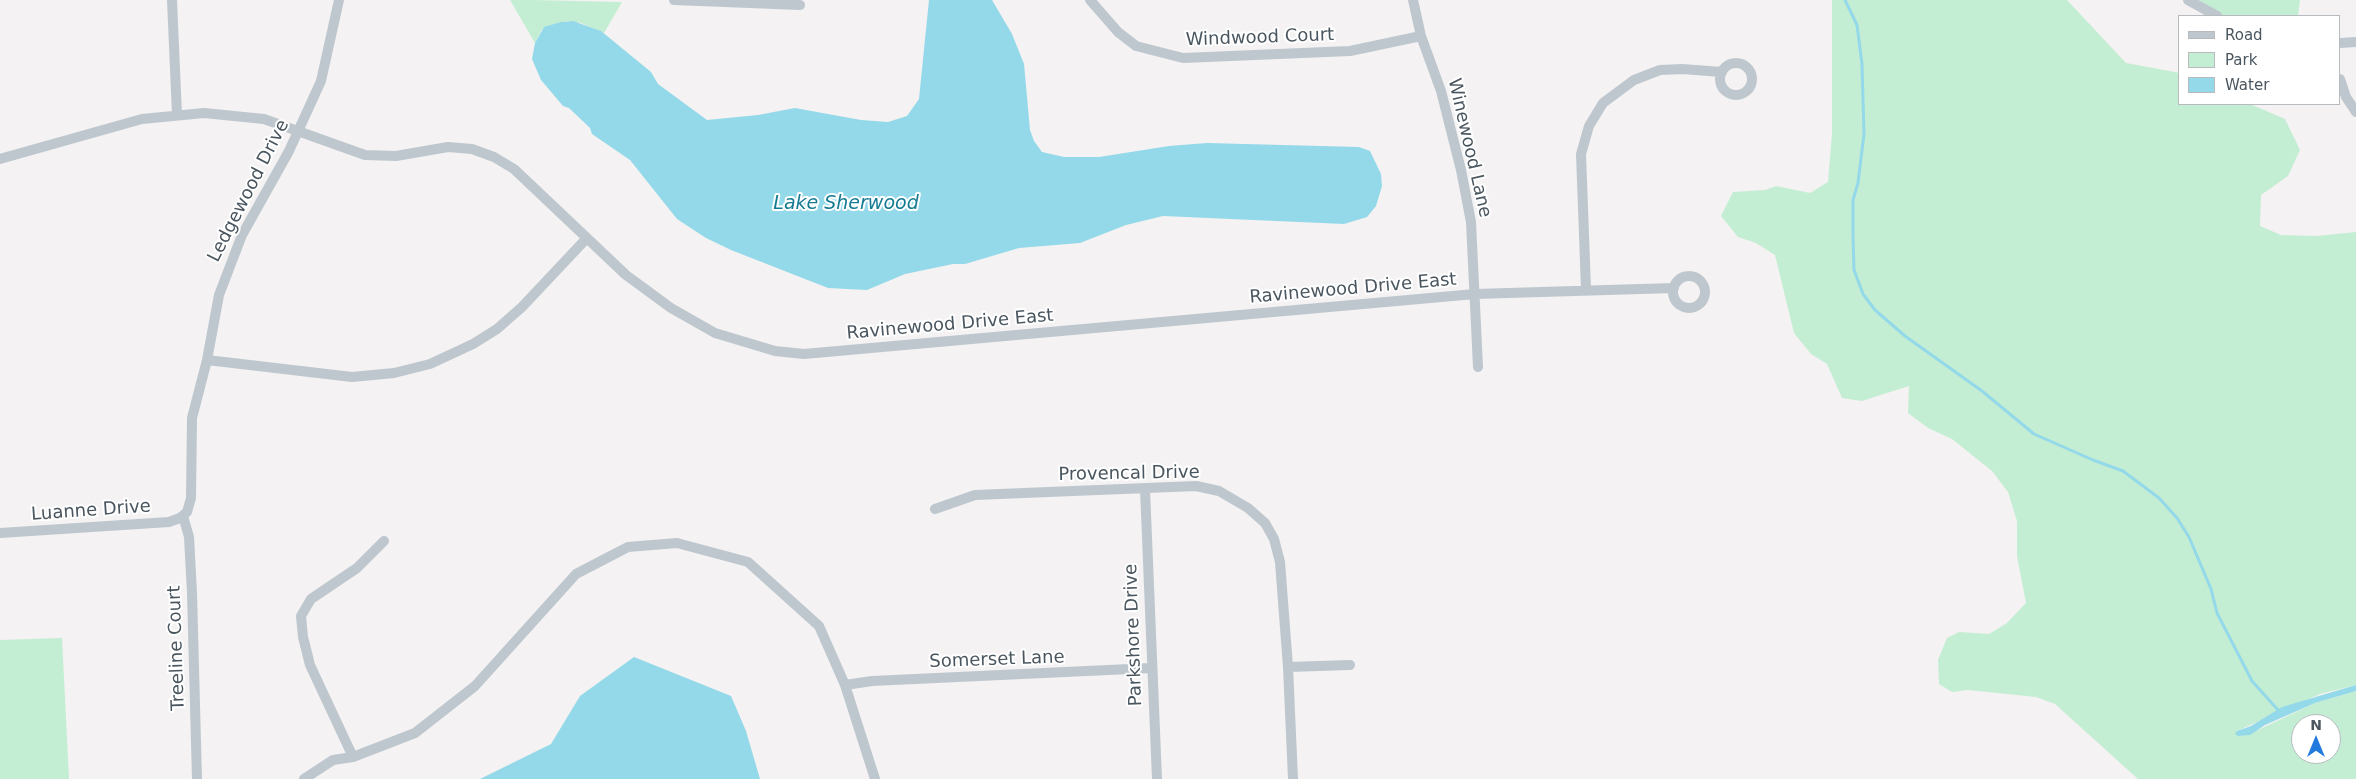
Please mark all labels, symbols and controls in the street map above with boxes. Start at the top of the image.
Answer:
legend [2178,15,2341,105]
street label: Windwood Court [1185,25,1335,51]
text: Road [2225,26,2263,44]
text: Park [2225,51,2257,69]
street label: Winewood Lane [1442,76,1496,220]
text: Water [2225,76,2269,94]
street label: Ledgewood Drive [204,116,294,266]
water label: Lake Sherwood [773,193,919,215]
street label: Ravinewood Drive East [1249,269,1457,309]
street label: Ravinewood Drive East [846,305,1054,345]
street label: Provencal Drive [1058,462,1200,486]
street label: Luanne Drive [31,496,151,526]
street label: Parkshore Drive [1121,563,1147,707]
street label: Treeline Court [164,585,190,711]
street label: Somerset Lane [929,647,1065,673]
north arrow [2291,714,2341,764]
text: N [2310,717,2322,733]

